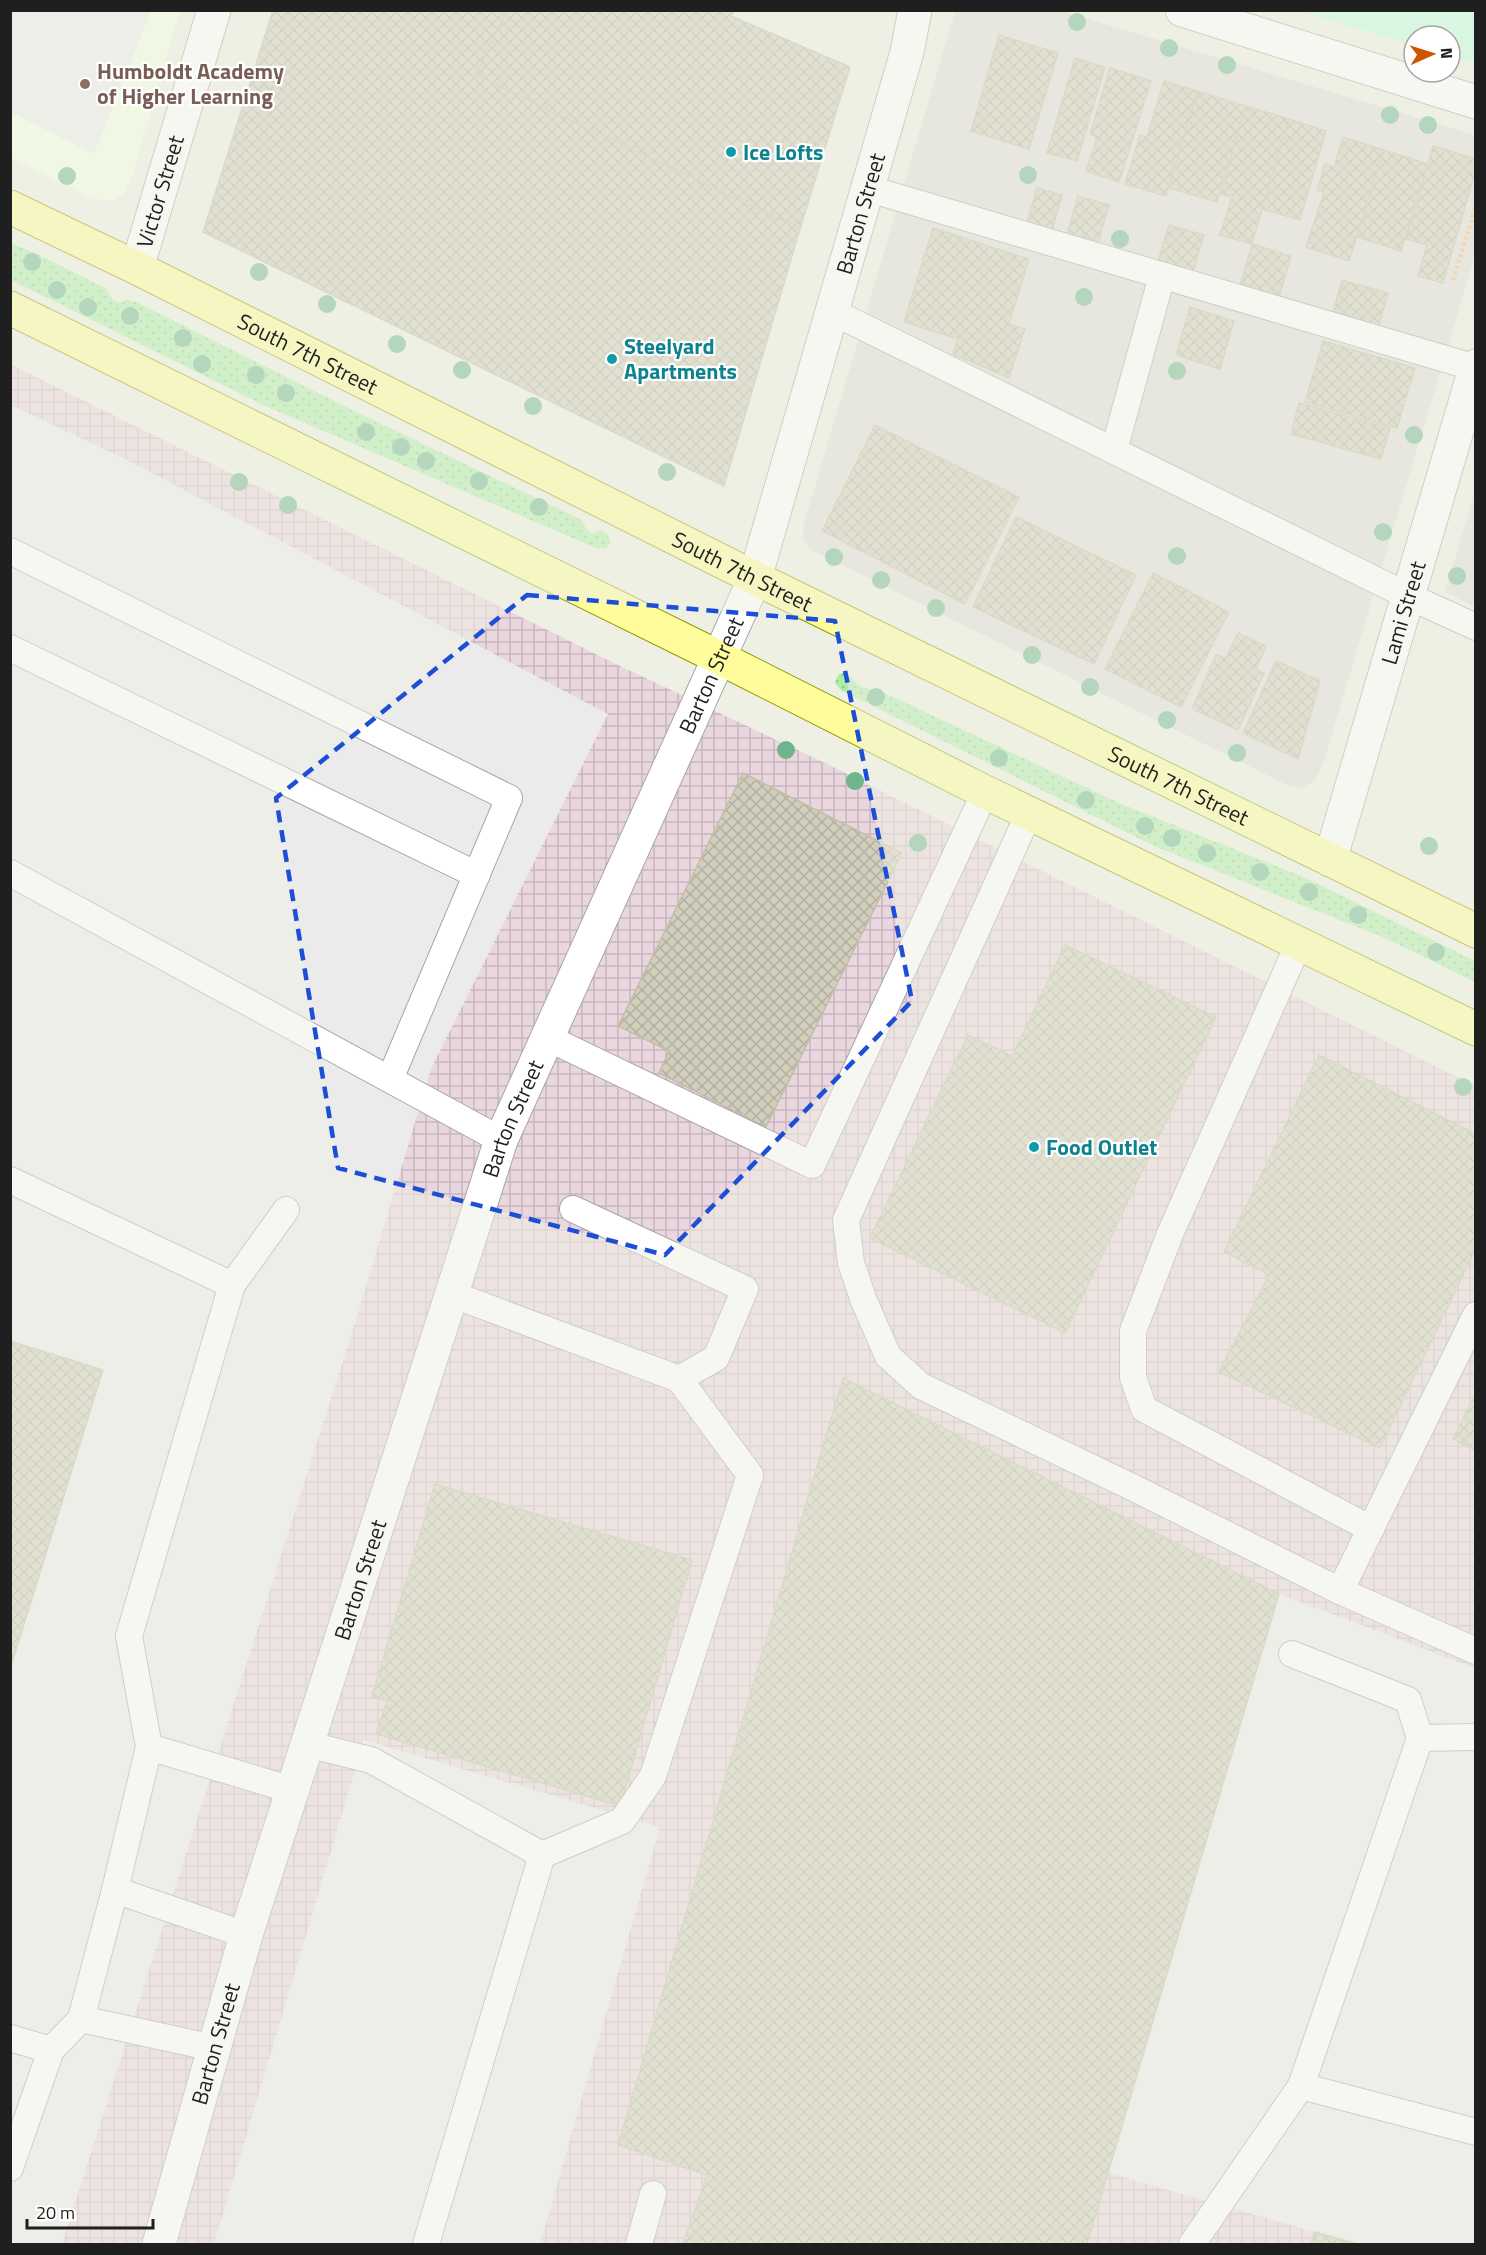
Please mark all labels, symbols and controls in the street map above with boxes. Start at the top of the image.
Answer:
north arrow [1402,24,1462,84]
text: N [1435,47,1459,59]
place label: Humboldt Academy of Higher Learning [97,54,284,113]
marker: Humboldt Academy of Higher Learning [78,77,92,91]
street label: Victor Street [127,131,193,252]
place label: Ice Lofts [743,135,823,169]
marker: Ice Lofts [724,145,738,159]
street label: Barton Street [827,149,894,278]
street label: South 7th Street [232,304,384,403]
place label: Steelyard Apartments [624,329,737,388]
marker: Steelyard Apartments [605,352,619,366]
street label: South 7th Street [666,522,819,621]
street label: Lami Street [1372,556,1435,668]
street label: Barton Street [670,611,752,739]
street label: South 7th Street [1102,736,1255,834]
street label: Barton Street [473,1054,552,1182]
place label: Food Outlet [1046,1130,1157,1164]
marker: Food Outlet [1027,1140,1041,1154]
street label: Barton Street [325,1515,395,1645]
street label: Barton Street [182,1979,249,2109]
scale bar [27,2192,153,2230]
text: 20 m [36,2199,75,2226]

